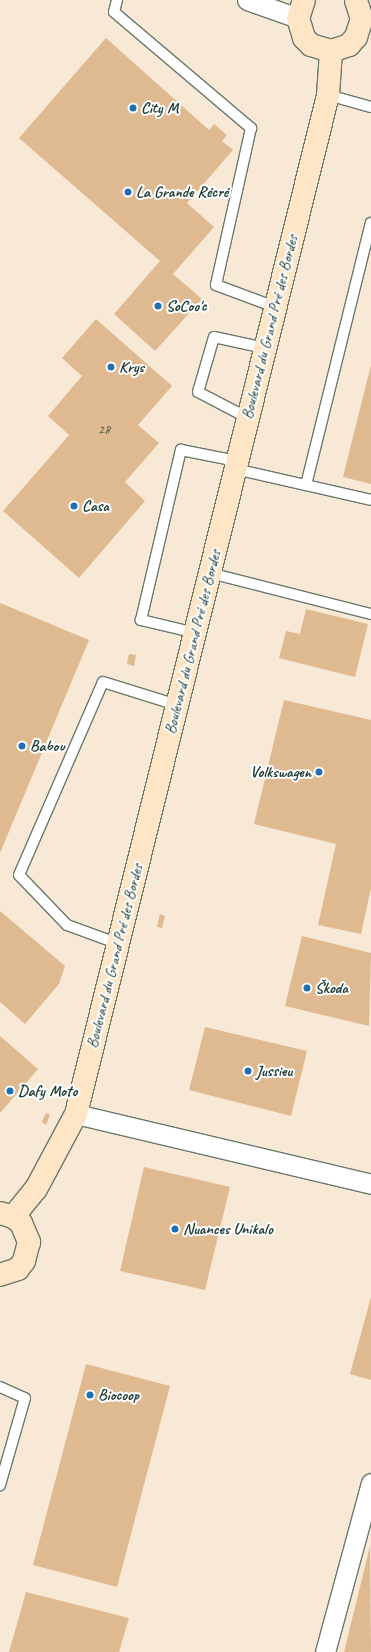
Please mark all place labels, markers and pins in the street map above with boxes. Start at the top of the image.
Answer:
place label: City M [141,98,178,118]
marker: City M [128,103,138,113]
place label: La Grande Récré [136,182,228,202]
marker: La Grande Récré [123,187,133,197]
place label: SoCoo'c [166,296,207,316]
marker: SoCoo'c [153,301,163,311]
place label: Krys [119,357,144,377]
marker: Krys [106,362,116,372]
place label: Casa [82,496,109,516]
marker: Casa [69,501,79,511]
place label: Babou [30,736,64,756]
marker: Babou [17,741,27,751]
place label: Volkswagen [250,762,311,782]
marker: Volkswagen [314,767,324,777]
place label: Škoda [315,978,348,998]
marker: Škoda [302,983,312,993]
place label: Jussieu [256,1061,292,1081]
marker: Jussieu [243,1066,253,1076]
place label: Dafy Moto [18,1081,77,1101]
marker: Dafy Moto [5,1086,15,1096]
place label: Nuances Unikalo [183,1219,273,1239]
marker: Nuances Unikalo [170,1224,180,1234]
place label: Biocoop [98,1385,139,1405]
marker: Biocoop [85,1390,95,1400]

